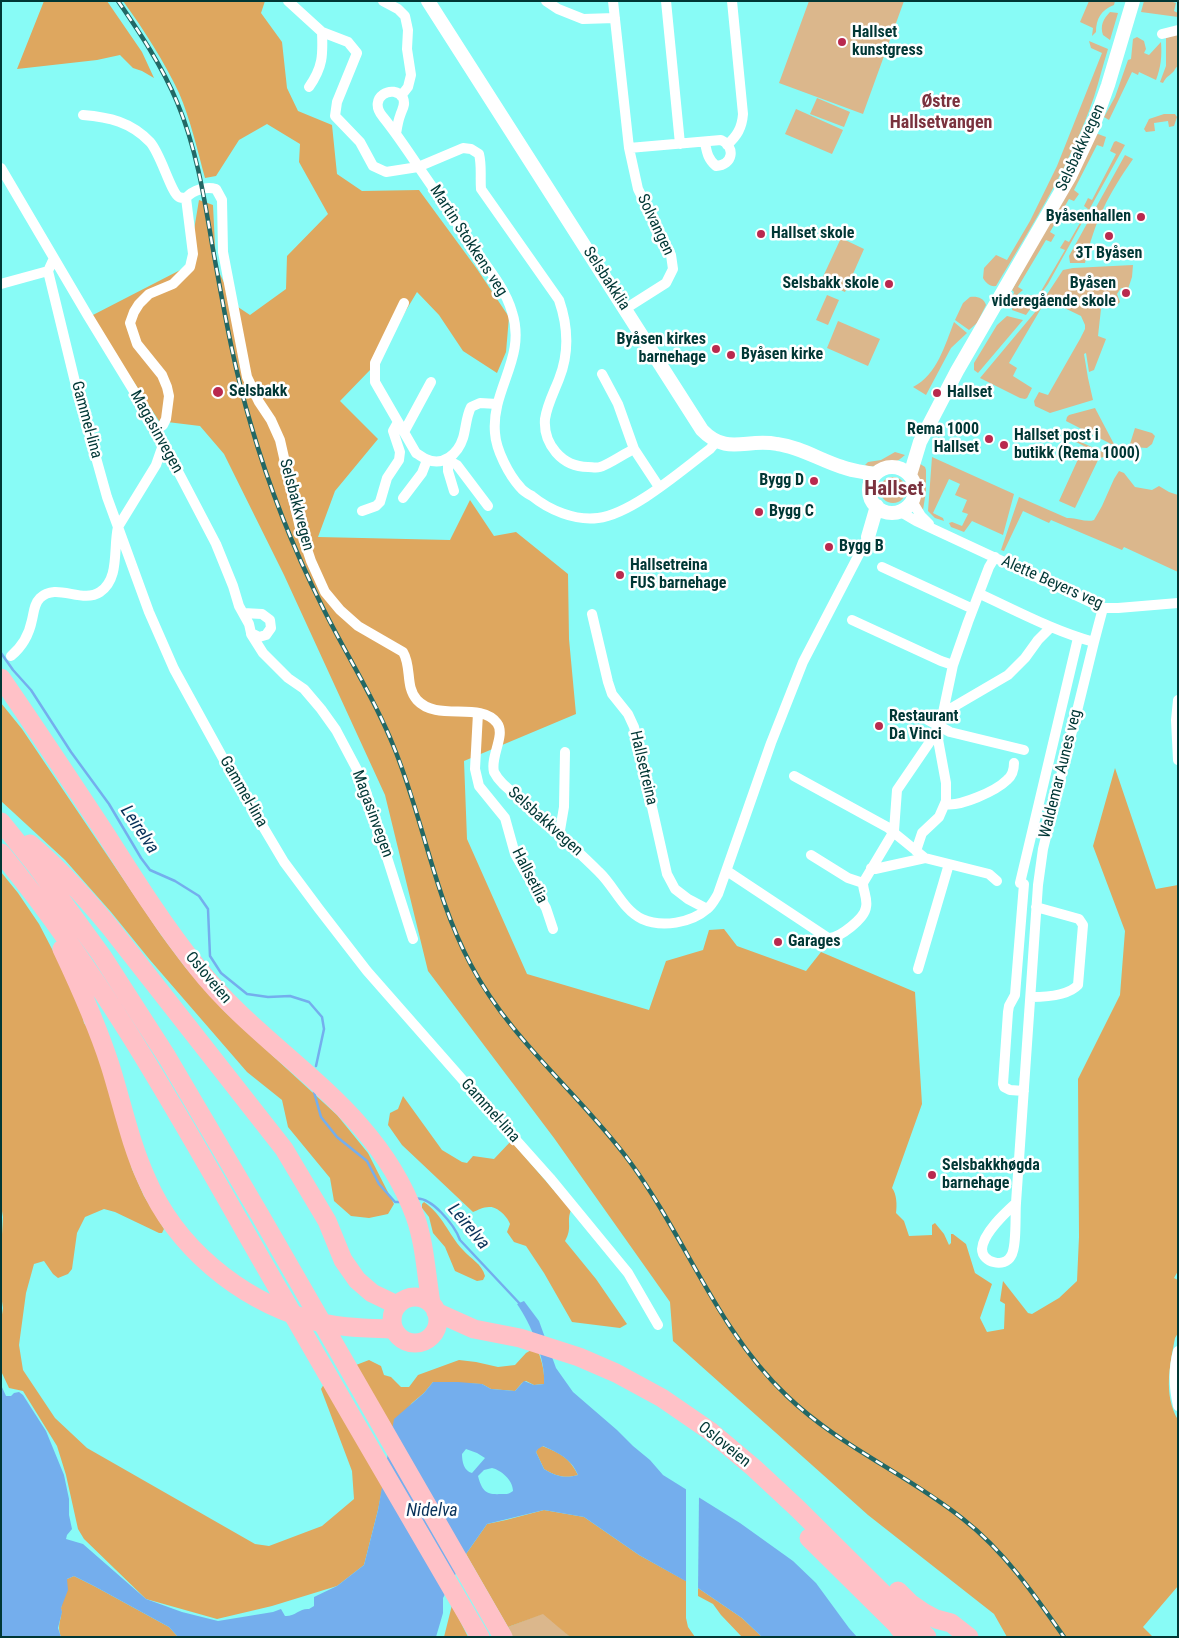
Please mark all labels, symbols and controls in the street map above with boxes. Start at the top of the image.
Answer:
place label: Hallset kunstgress [852,23,923,61]
marker: Hallset kunstgress [836,36,848,48]
district label: Østre Hallsetvangen [890,91,992,134]
street label: Selsbakkvegen [1052,101,1110,195]
street label: Martin Stokkens veg [425,182,511,300]
street label: Solvangen [633,191,677,259]
place label: Byåsenhallen [1046,207,1131,227]
marker: Byåsenhallen [1135,211,1147,223]
place label: Hallset skole [771,224,854,244]
marker: Hallset skole [755,228,767,240]
marker: 3T Byåsen [1103,230,1115,242]
street label: Selsbakklia [578,244,634,314]
place label: 3T Byåsen [1076,244,1142,264]
place label: Selsbakk skole [782,274,879,294]
place label: Byåsen videregående skole [991,274,1116,312]
marker: Selsbakk skole [883,278,895,290]
marker: Byåsen videregående skole [1120,287,1132,299]
place label: Byåsen kirkes barnehage [617,330,706,368]
marker: Byåsen kirkes barnehage [710,343,722,355]
place label: Byåsen kirke [741,345,823,365]
marker: Byåsen kirke [725,349,737,361]
street label: Gammel-lina [66,379,106,461]
place label: Selsbakk [229,382,287,402]
place label: Hallset [947,383,992,403]
marker: Selsbakk [211,385,225,399]
street label: Magasinvegen [125,387,187,477]
marker: Hallset [931,387,943,399]
place label: Rema 1000 Hallset [907,420,979,458]
place label: Hallset post i butikk (Rema 1000) [1014,426,1140,464]
marker: Rema 1000 Hallset [983,433,995,445]
marker: Hallset post i butikk (Rema 1000) [998,439,1010,451]
street label: Selsbakkvegen [275,457,317,553]
place label: Bygg D [759,471,804,491]
marker: Bygg D [808,475,820,487]
district label: Hallset [864,477,924,503]
place label: Bygg C [769,502,814,522]
marker: Bygg C [753,506,765,518]
place label: Bygg B [839,537,884,557]
marker: Bygg B [823,541,835,553]
street label: Alette Beyers veg [998,552,1106,614]
place label: Hallsetreina FUS barnehage [630,556,726,594]
marker: Hallsetreina FUS barnehage [614,569,626,581]
place label: Restaurant Da Vinci [889,707,958,745]
street label: Waldemar Aunes veg [1036,708,1086,840]
marker: Restaurant Da Vinci [873,720,885,732]
street label: Hallsetreina [625,729,661,807]
street label: Gammel-lina [215,753,271,831]
street label: Magasinvegen [347,768,397,860]
street label: Selsbakkvegen [504,783,586,861]
water label: Leirelva [115,802,163,858]
street label: Hallsetlia [507,845,551,907]
place label: Garages [788,932,840,952]
marker: Garages [772,936,784,948]
street label: Osloveien [181,948,235,1008]
street label: Gammel-lina [456,1075,524,1147]
place label: Selsbakkhøgda barnehage [942,1156,1040,1194]
marker: Selsbakkhøgda barnehage [926,1169,938,1181]
water label: Leirelva [443,1200,493,1254]
street label: Osloveien [694,1418,754,1472]
water label: Nidelva [406,1500,458,1522]

